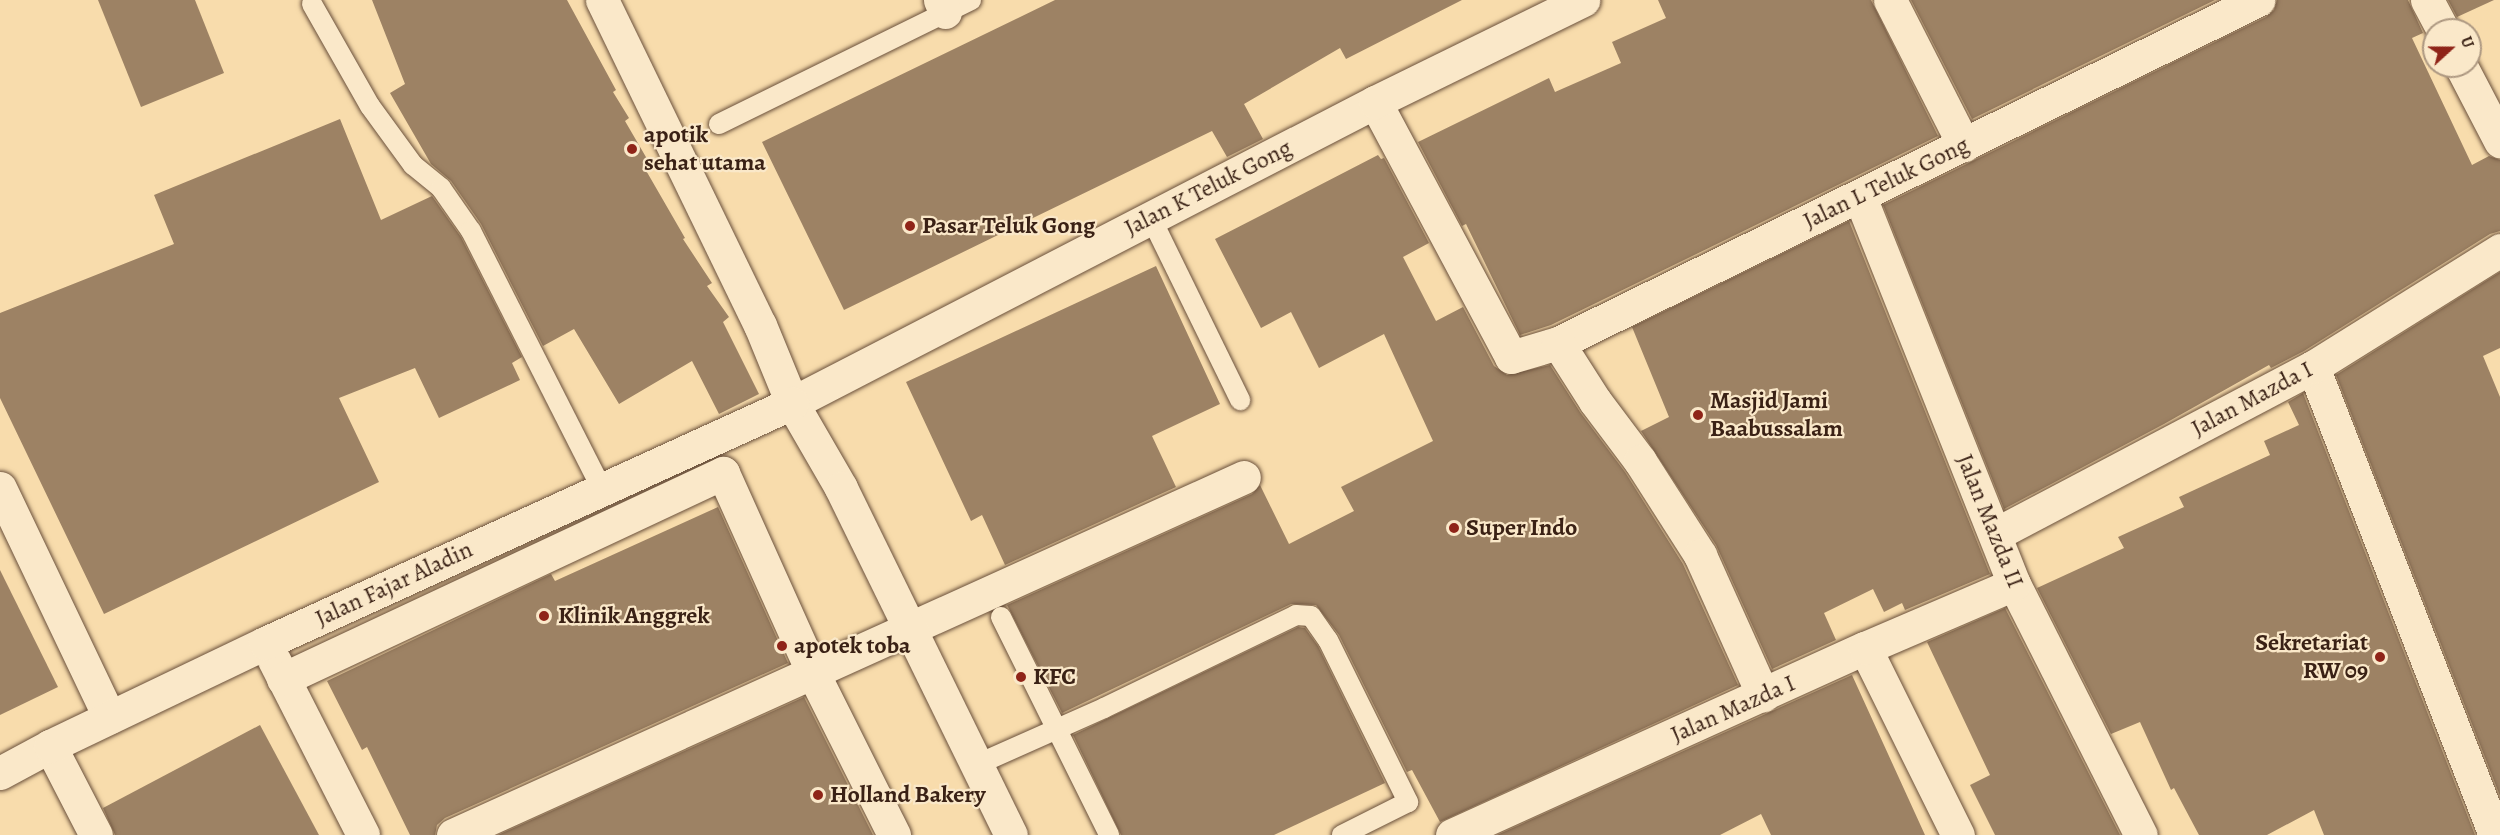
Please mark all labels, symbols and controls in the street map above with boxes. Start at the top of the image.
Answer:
north arrow [2422,18,2482,78]
text: U [2455,33,2479,51]
place label: apotik sehat utama [644,121,766,177]
street label: Jalan L Teluk Gong [1798,130,1974,236]
street label: Jalan K Teluk Gong [1120,133,1296,243]
marker: apotik sehat utama [625,142,639,156]
place label: Pasar Teluk Gong [922,212,1095,240]
marker: Pasar Teluk Gong [903,219,917,233]
street label: Jalan Mazda I [2186,355,2318,443]
place label: Masjid Jami Baabussalam [1710,387,1843,443]
marker: Masjid Jami Baabussalam [1691,408,1705,422]
street label: Jalan Mazda II [1950,450,2030,592]
place label: Super Indo [1466,514,1577,542]
marker: Super Indo [1447,521,1461,535]
street label: Jalan Fajar Aladin [311,535,477,633]
place label: Klinik Anggrek [558,602,710,630]
marker: Klinik Anggrek [535,607,553,625]
place label: Sekretariat RW 09 [2255,629,2368,685]
place label: apotek toba [794,632,911,660]
marker: apotek toba [775,639,789,653]
marker: Sekretariat RW 09 [2373,650,2387,664]
place label: KFC [1033,663,1076,691]
street label: Jalan Mazda I [1666,669,1800,749]
marker: KFC [1014,670,1028,684]
place label: Holland Bakery [830,781,986,809]
marker: Holland Bakery [811,788,825,802]

